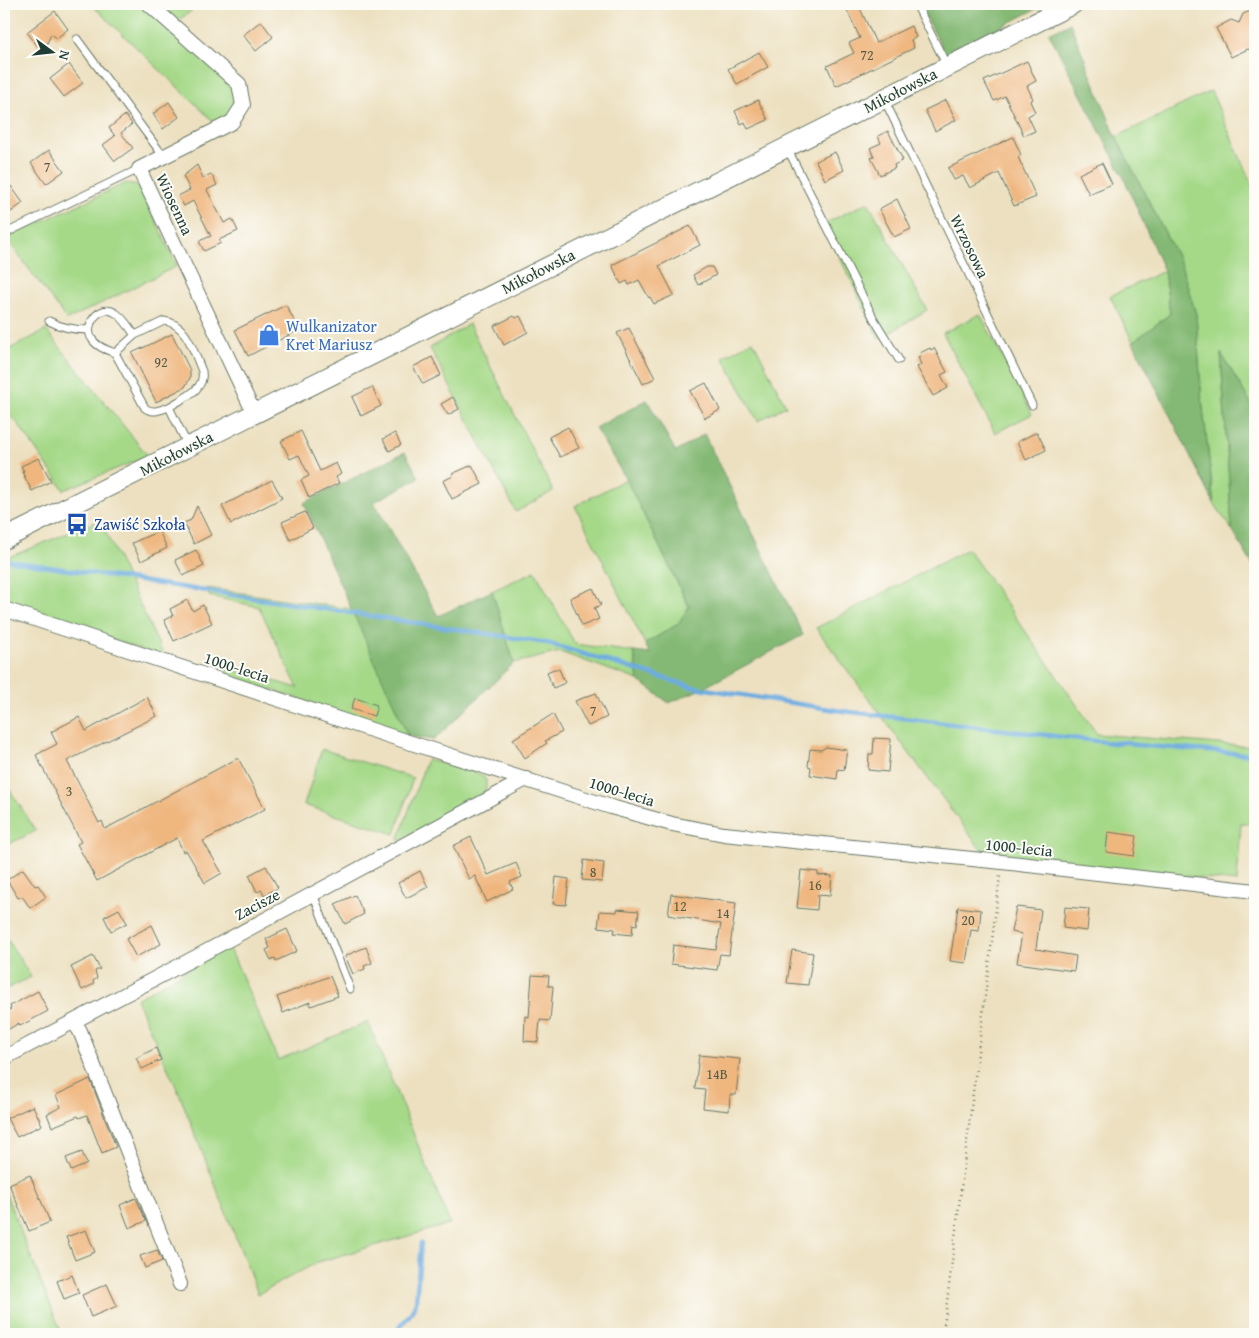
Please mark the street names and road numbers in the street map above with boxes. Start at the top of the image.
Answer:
street label: Mikołowska [859,61,941,119]
street label: Wiosenna [150,169,200,239]
street label: Wrzosowa [944,210,996,282]
street label: Mikołowska [497,242,579,300]
street label: Mikołowska [135,424,217,482]
street label: 1000-lecia [201,645,273,689]
street label: 1000-lecia [586,770,658,812]
street label: 1000-lecia [984,832,1054,863]
street label: Zacisze [230,882,284,926]

